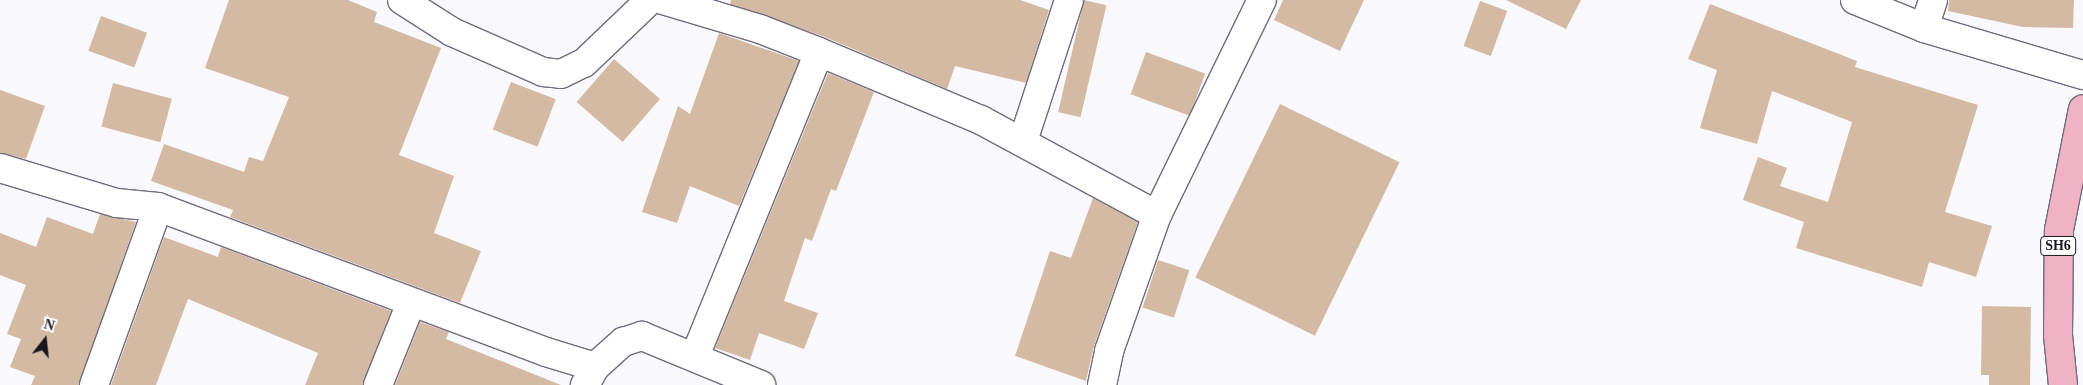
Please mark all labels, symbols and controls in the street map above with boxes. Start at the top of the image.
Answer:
road number: SH6 [2039,235,2077,258]
north arrow [20,315,70,365]
text: N [42,316,56,334]

